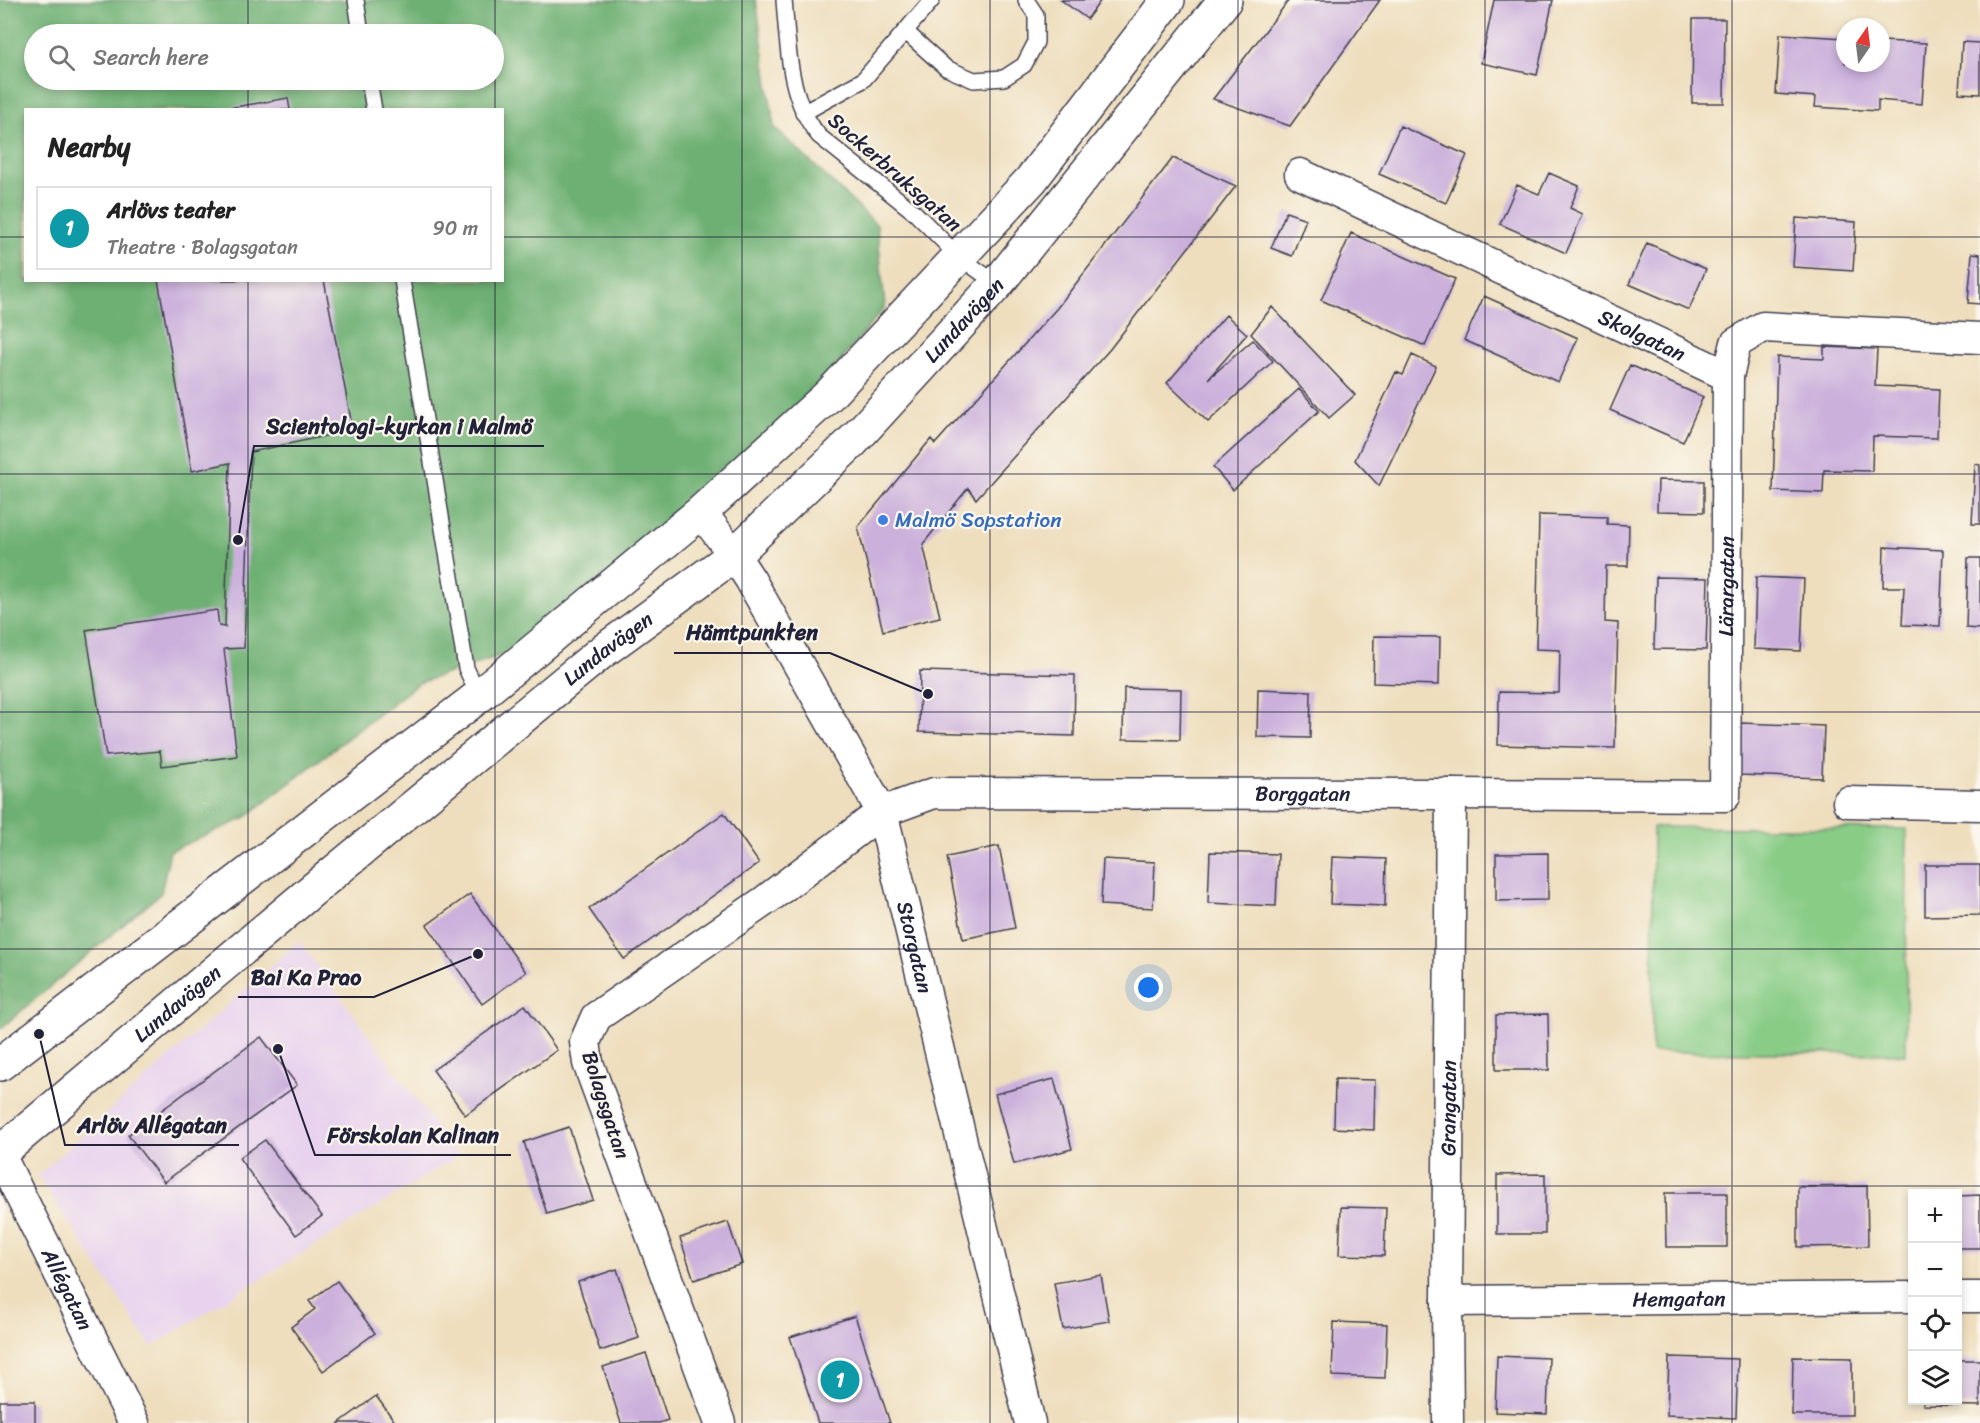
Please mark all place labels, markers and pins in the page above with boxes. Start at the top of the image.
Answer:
callout: Scientologi-kyrkan i Malmö [254,406,544,446]
place label: Malmö Sopstation [895,501,1062,539]
marker: Malmö Sopstation [876,513,890,527]
callout: Hämtpunkten [674,613,830,653]
callout: Bai Ka Prao [238,957,374,997]
callout: Arlöv Allégatan [65,1105,239,1145]
callout: Förskolan Kalinan [315,1115,511,1155]
pin: 1 [820,1358,860,1402]

